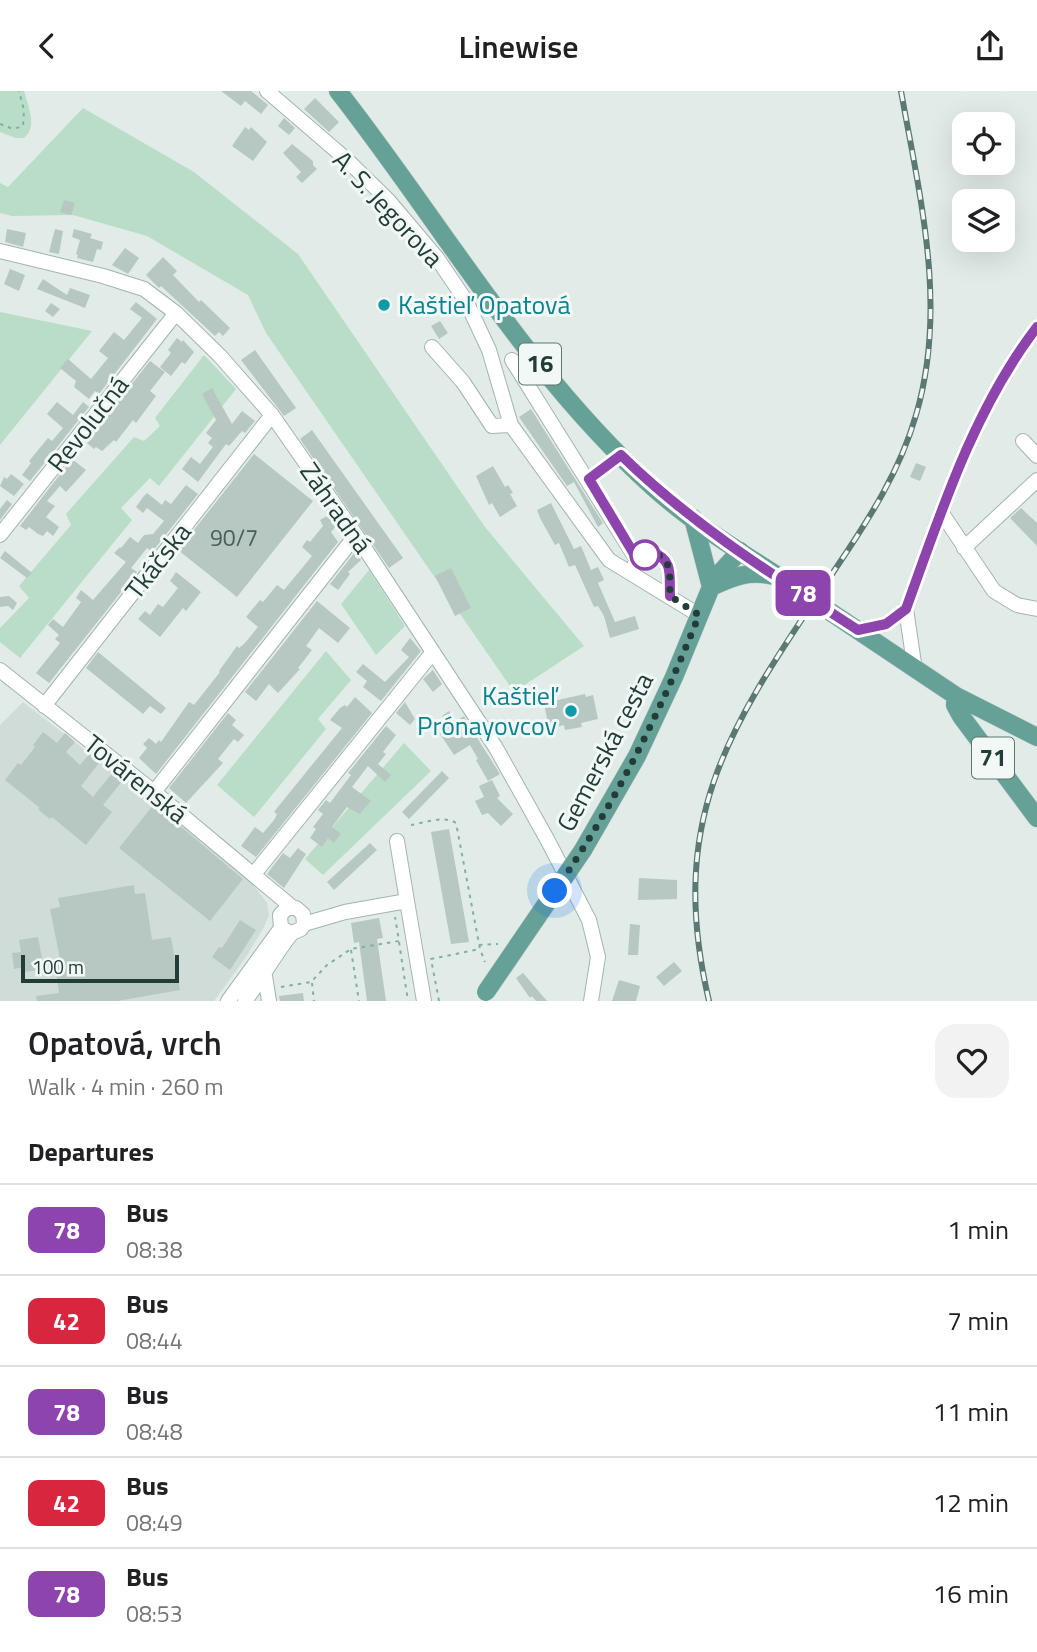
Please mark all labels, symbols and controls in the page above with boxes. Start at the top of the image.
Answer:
text: Linewise [458,22,579,70]
icon: back [28,27,66,65]
icon: share [971,27,1009,65]
map controls [952,112,1015,252]
button: locate [952,112,1015,175]
street label: A. S. Jegorova [324,141,453,276]
button: layers [952,189,1015,252]
place label: Kaštieľ Opatová [398,285,570,324]
marker: Kaštieľ Opatová [376,297,392,313]
road number: 16 [519,343,561,385]
street label: Revolučná [38,367,138,480]
street label: Záhradná [291,454,382,561]
street label: Tkáčska [115,514,200,607]
house number: 90/7 [210,520,258,555]
unlabelled marker [630,540,660,570]
line badge: 78 [772,570,834,616]
text: 78 [790,575,816,611]
street label: Gemerská cesta [546,665,663,838]
place label: Kaštieľ Prónayovcov [417,676,559,745]
marker: Kaštieľ Prónayovcov [563,703,579,719]
street label: Továrenská [76,725,197,833]
road number: 71 [972,737,1014,779]
your location [537,873,572,908]
scale bar [21,952,178,984]
text: 100 m [32,952,84,981]
text: Opatová, vrch [28,1018,222,1068]
button: heart [935,1024,1009,1098]
text: Walk · 4 min · 260 m [28,1069,224,1104]
text: Departures [28,1132,154,1171]
text: Bus [126,1193,168,1232]
text: 1 min [947,1210,1009,1249]
text: 78 [53,1212,80,1248]
text: 08:38 [126,1232,183,1267]
text: Bus [126,1284,168,1323]
text: 7 min [947,1301,1009,1340]
text: 42 [53,1303,80,1339]
text: 08:44 [126,1323,183,1358]
text: Bus [126,1375,168,1414]
text: 11 min [933,1392,1009,1431]
text: 78 [53,1394,80,1430]
text: 08:48 [126,1414,183,1449]
text: Bus [126,1466,168,1505]
text: 12 min [933,1483,1009,1522]
text: 42 [53,1485,80,1521]
text: 08:49 [126,1505,183,1540]
text: Bus [126,1557,168,1596]
text: 16 min [933,1574,1009,1613]
text: 78 [53,1576,80,1612]
text: 08:53 [126,1596,183,1631]

